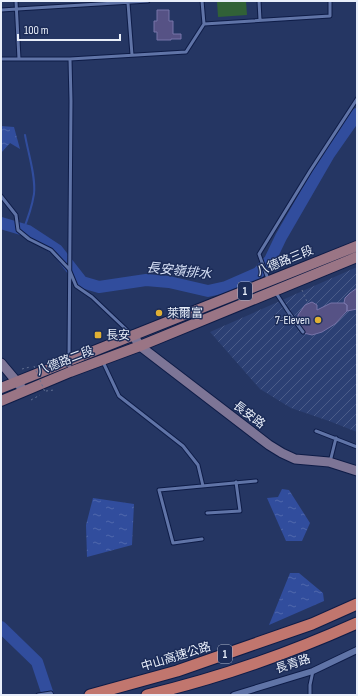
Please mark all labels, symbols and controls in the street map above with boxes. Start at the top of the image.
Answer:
scale bar [18,16,120,42]
text: 100 m [24,23,49,38]
street label: 八德路三段 [254,243,316,279]
water label: 長安嶺排水 [146,260,213,282]
road number: 1 [238,282,252,300]
place label: 萊爾富 [167,306,203,321]
marker: 萊爾富 [154,308,164,318]
place label: 7-Eleven [275,313,310,328]
marker: 7-Eleven [313,315,323,325]
place label: 長安 [106,328,130,343]
marker: 長安 [93,330,103,340]
street label: 八德路二段 [34,343,96,379]
street label: 長安路 [230,398,268,432]
street label: 中山高速公路 [139,639,213,675]
road number: 1 [218,645,232,663]
street label: 長青路 [274,651,312,677]

